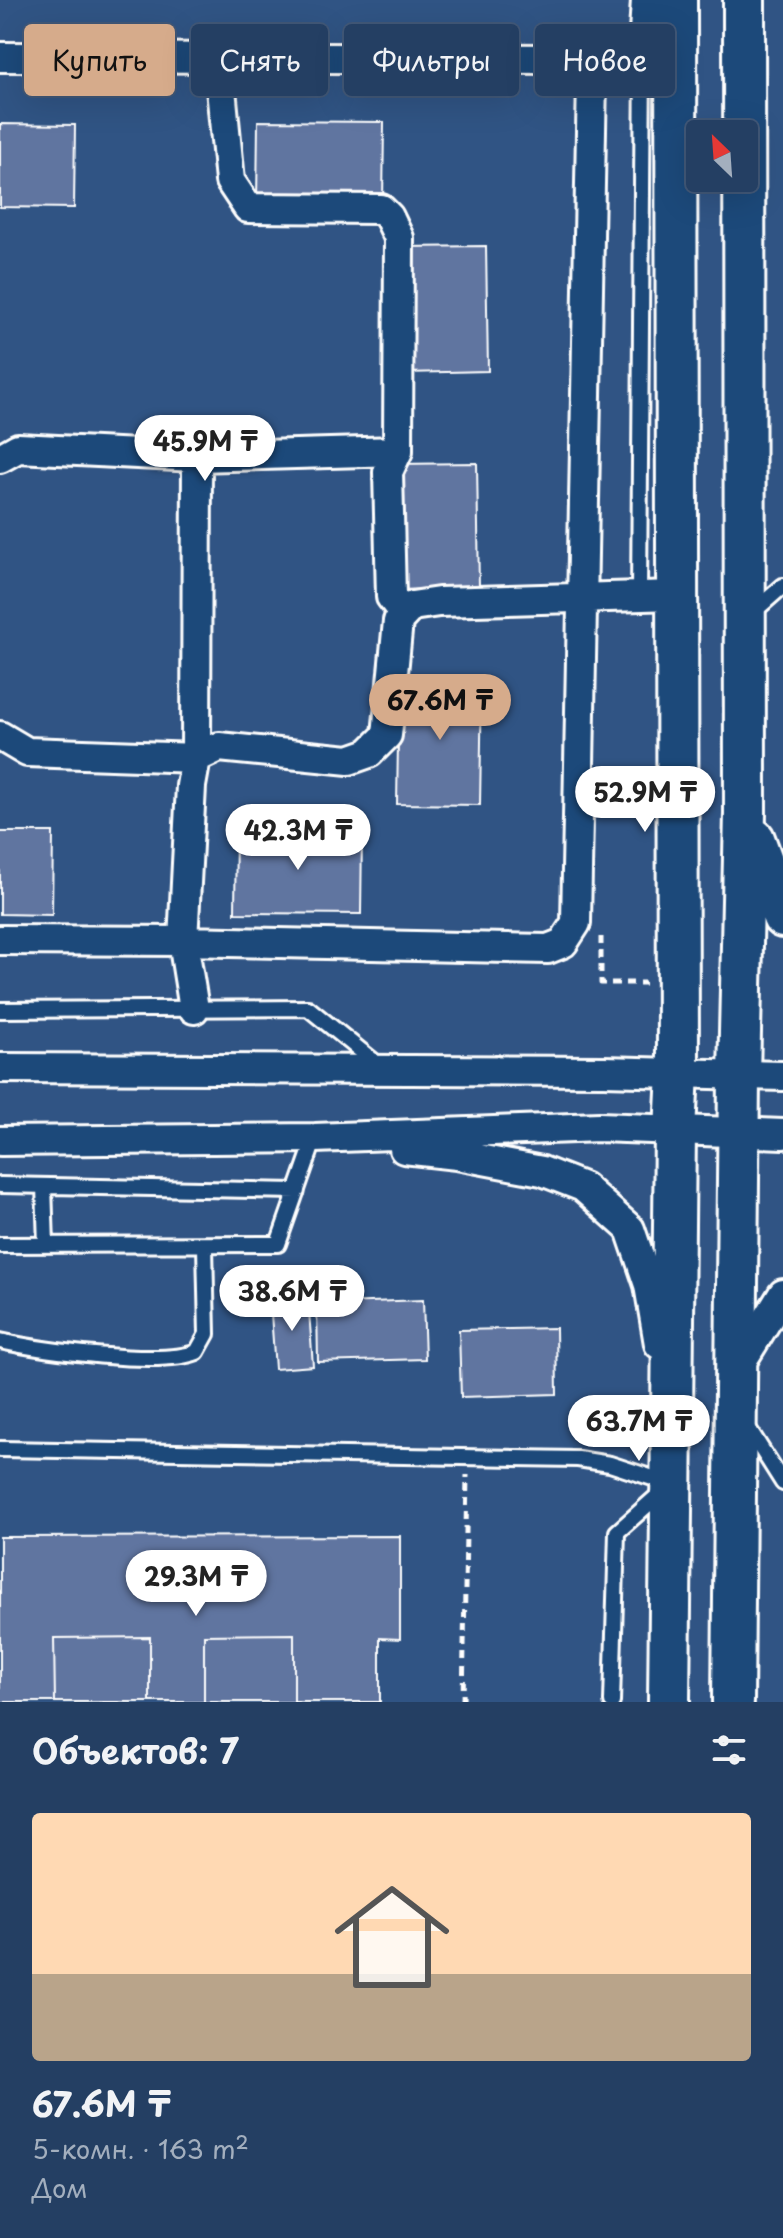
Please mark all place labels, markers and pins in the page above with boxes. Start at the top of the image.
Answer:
pin: 45.9M ₸ [131,415,279,483]
pin: 67.6M ₸ [366,674,514,742]
pin: 52.9M ₸ [571,766,719,834]
pin: 42.3M ₸ [224,804,372,872]
pin: 38.6M ₸ [218,1265,366,1333]
pin: 63.7M ₸ [565,1395,713,1463]
pin: 29.3M ₸ [122,1550,270,1618]

